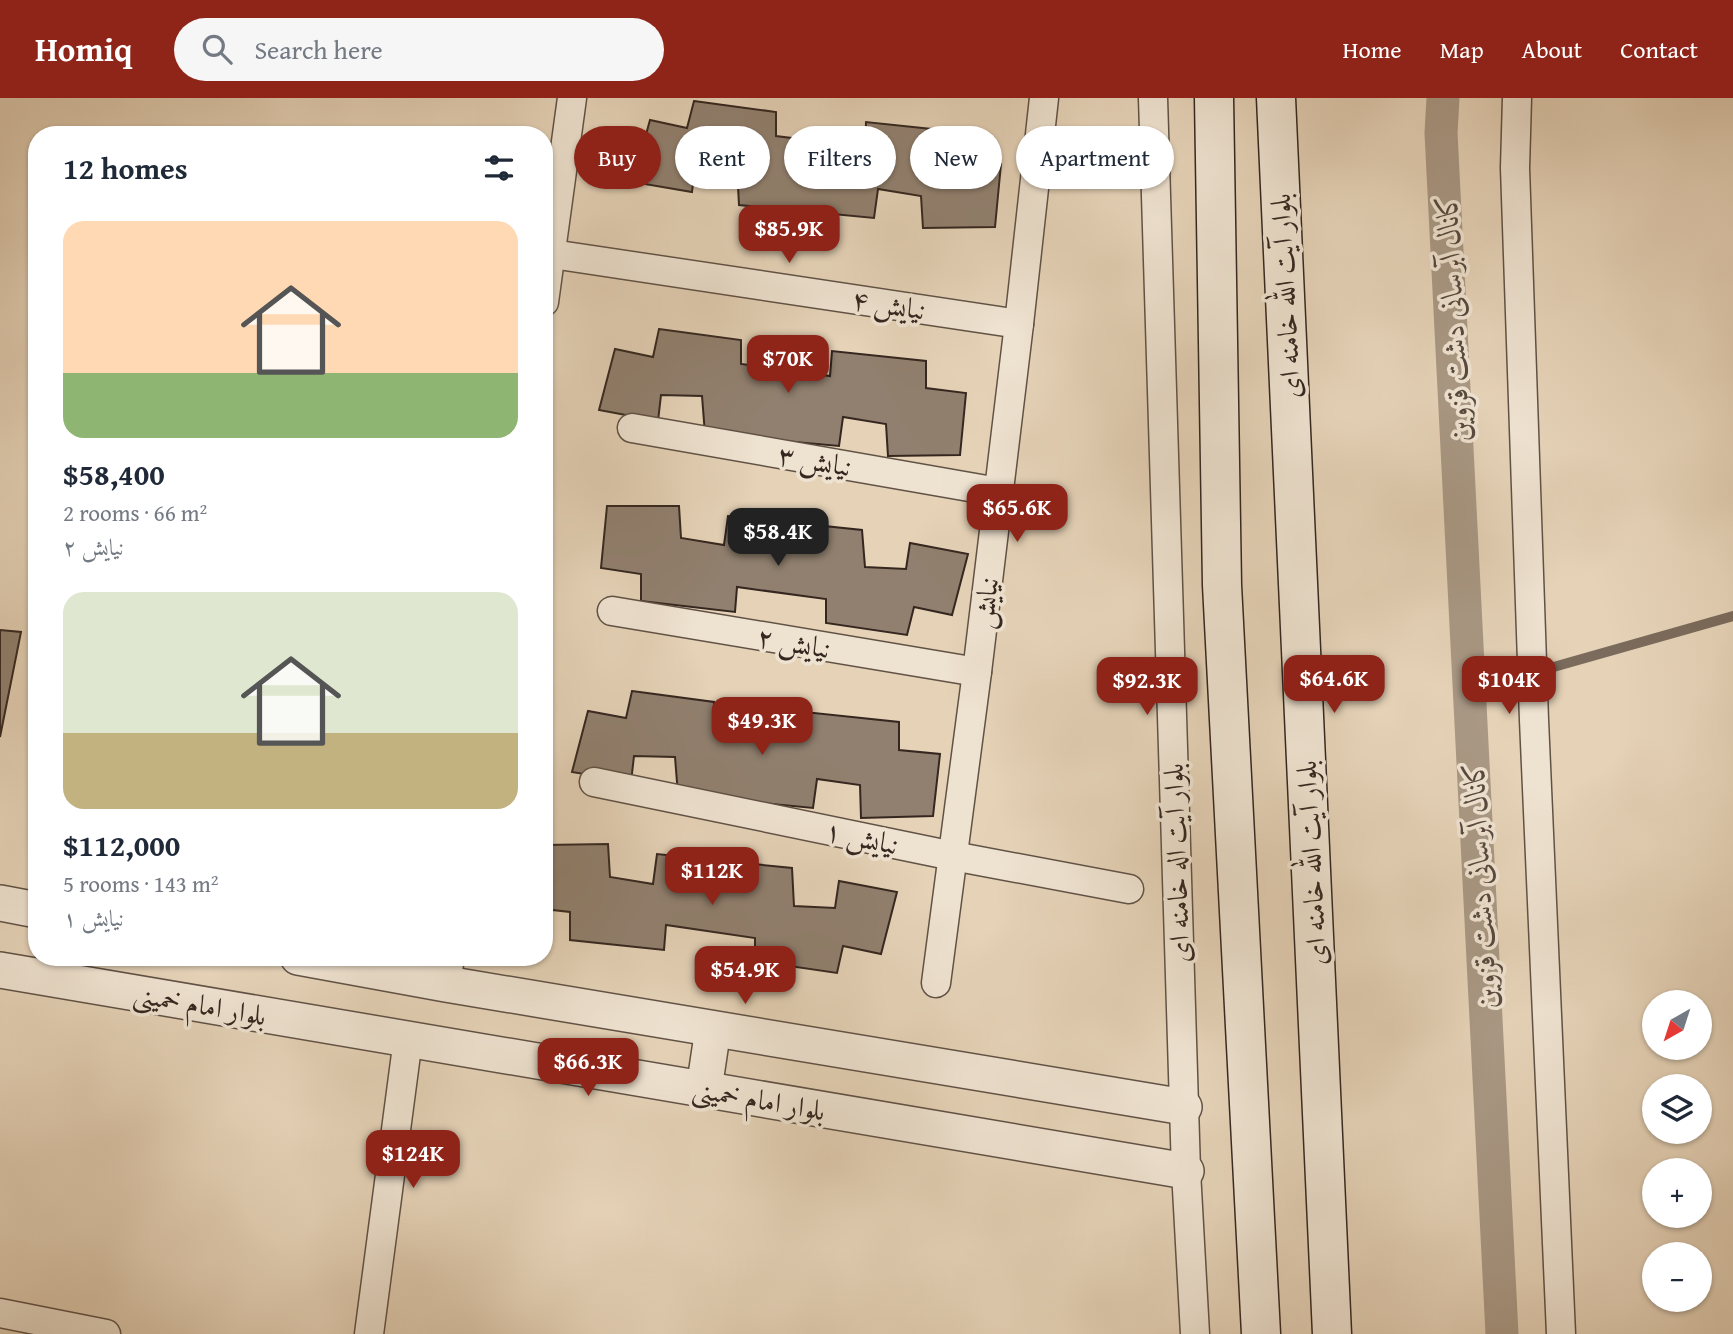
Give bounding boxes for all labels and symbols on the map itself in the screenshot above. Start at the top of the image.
water label: کانال آبرسانی دشت قزوین [1423,191,1481,443]
street label: بلوار آیت الله خامنه ای [1259,193,1310,400]
pin: $85.9K [732,206,846,265]
street label: نیایش ۴ [849,277,929,330]
pin: $70K [747,336,829,395]
street label: نیایش ۳ [775,433,855,486]
pin: $65.6K [960,484,1074,544]
pin: $58.4K [721,508,835,568]
street label: نیایش [961,575,1008,631]
street label: نیایش ۲ [754,615,834,668]
pin: $64.6K [1277,656,1391,715]
pin: $104K [1460,656,1558,716]
pin: $92.3K [1090,658,1204,717]
pin: $49.3K [705,698,819,757]
water label: کانال آبرسانی دشت قزوین [1450,758,1508,1010]
street label: بلوار آیت الله خامنه ای [1285,760,1336,967]
street label: بلوار آیت اله خامنه ای [1152,762,1199,964]
street label: نیایش ۱ [821,809,903,864]
pin: $112K [663,848,761,907]
pin: $54.9K [688,946,802,1006]
street label: بلوار امام خمینی [129,972,270,1040]
north arrow [1642,990,1712,1060]
pin: $66.3K [531,1038,645,1098]
street label: بلوار امام خمینی [688,1067,829,1135]
pin: $124K [364,1130,462,1190]

